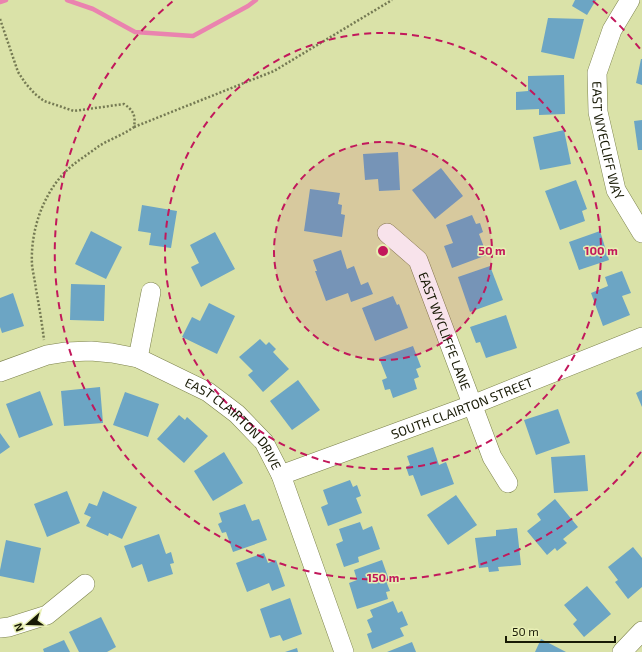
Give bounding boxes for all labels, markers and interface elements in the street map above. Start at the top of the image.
street label: EAST WYECLIFF WAY [589,81,628,203]
text: 50 m [478,243,506,257]
text: 100 m [584,243,618,257]
centre of rings [376,244,390,258]
street label: EAST WYCLIFFE LANE [415,270,474,392]
street label: SOUTH CLAIRTON STREET [389,373,536,442]
street label: EAST CLAIRTON DRIVE [182,374,285,472]
text: 150 m [367,570,399,584]
north arrow [8,604,48,644]
scale bar [506,618,615,644]
text: N [11,622,26,634]
text: 50 m [512,624,539,638]

